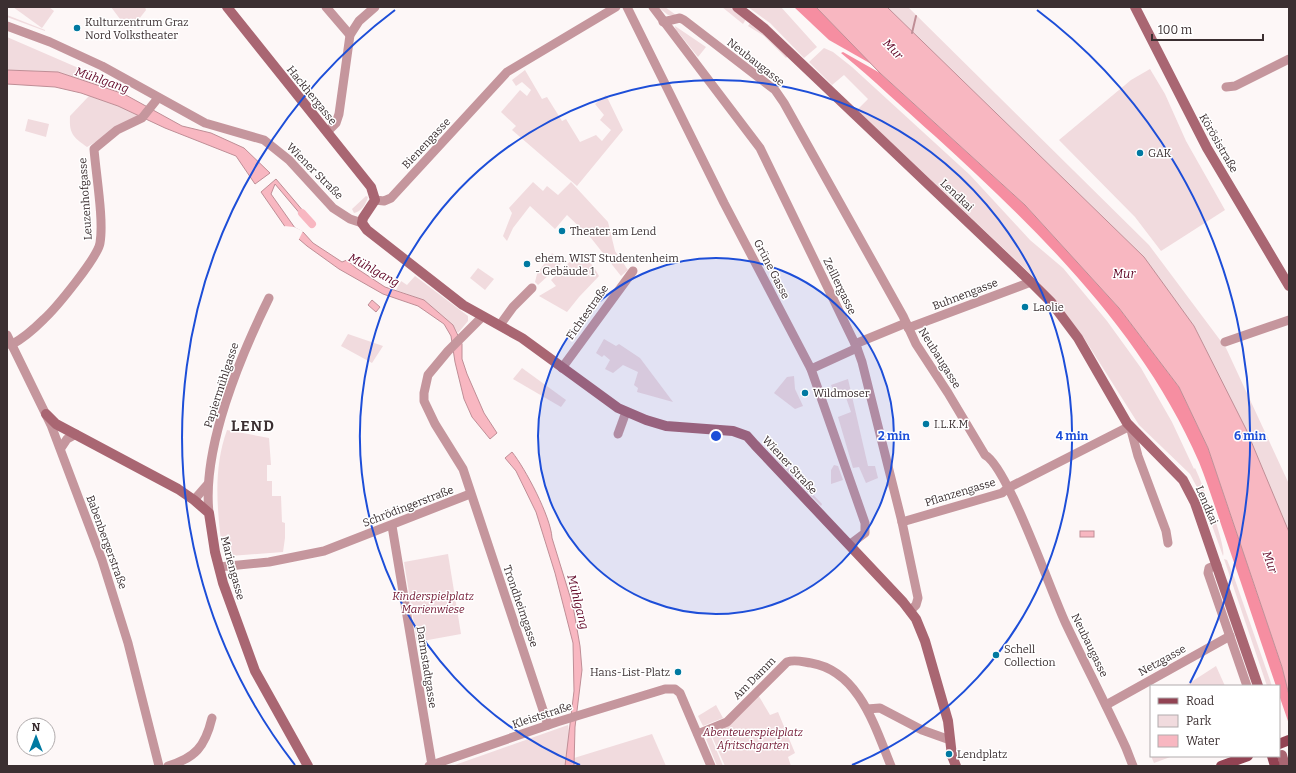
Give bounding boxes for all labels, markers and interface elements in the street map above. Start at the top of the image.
place label: Kulturzentrum Graz Nord Volkstheater [85,16,189,42]
scale bar [1152,16,1263,42]
marker: Kulturzentrum Graz Nord Volkstheater [72,23,82,33]
text: 100 m [1158,23,1193,37]
street label: Neubaugasse [724,36,787,89]
water label: Mur [880,36,907,63]
street label: Hackhergasse [284,63,339,127]
water label: Mühlgang [73,64,131,96]
street label: Körösistraße [1196,111,1241,175]
street label: Bienengasse [400,115,453,171]
street label: Wiener Straße [284,141,345,202]
place label: GAK [1148,147,1171,160]
marker: GAK [1135,148,1145,158]
street label: Leuzenhofgasse [76,157,95,241]
street label: Lendkai [937,177,976,214]
place label: Theater am Lend [570,225,657,238]
marker: Theater am Lend [557,226,567,236]
street label: Grüne Gasse [751,237,792,301]
water label: Mühlgang [346,250,402,290]
place label: ehem. WIST Studentenheim - Gebäude 1 [535,252,679,278]
street label: Zeillergasse [820,256,859,317]
marker: ehem. WIST Studentenheim - Gebäude 1 [522,259,532,269]
water label: Mur [1113,267,1136,281]
street label: Buhnengasse [931,276,1000,313]
street label: Fichtestraße [564,282,611,342]
place label: Laolie [1033,301,1064,314]
marker: Laolie [1020,302,1030,312]
street label: Neubaugasse [916,325,963,391]
street label: Papiermühlgasse [202,341,241,429]
place label: Wildmoser [813,387,870,400]
marker: Wildmoser [800,388,810,398]
district label: LEND [231,417,275,435]
place label: I.L.K.M [934,418,968,431]
marker: I.L.K.M [921,419,931,429]
centre of rings [709,429,723,443]
text: 2 min [878,429,910,443]
text: 4 min [1056,429,1088,443]
text: 6 min [1234,429,1266,443]
street label: Wiener Straße [760,434,820,497]
street label: Pflanzengasse [923,476,997,509]
street label: Schrödingerstraße [361,483,455,530]
street label: Lendkai [1193,484,1221,527]
street label: Babenbergerstraße [84,494,130,591]
street label: Mariengasse [218,535,247,601]
water label: Mur [1260,549,1281,576]
street label: Trondheimgasse [500,563,541,649]
water label: Mühlgang [564,573,592,631]
park label: Kinderspielplatz Marienwiese [392,590,475,616]
street label: Neubaugasse [1069,611,1111,679]
street label: Darmstadtgasse [414,625,439,709]
street label: Netzgasse [1136,642,1188,679]
place label: Schell Collection [1004,643,1056,669]
marker: Schell Collection [991,650,1001,660]
street label: Am Damm [730,654,779,702]
place label: Hans-List-Platz [590,666,670,679]
marker: Hans-List-Platz [673,667,683,677]
legend [1150,685,1280,757]
text: Road [1186,694,1214,708]
street label: Kleiststraße [511,700,574,731]
text: Park [1186,714,1212,728]
north arrow [16,717,56,757]
text: N [32,721,41,734]
park label: Abenteuerspielplatz Afritschgarten [702,726,804,752]
text: Water [1186,734,1221,748]
place label: Lendplatz [957,748,1007,761]
marker: Lendplatz [944,749,954,759]

